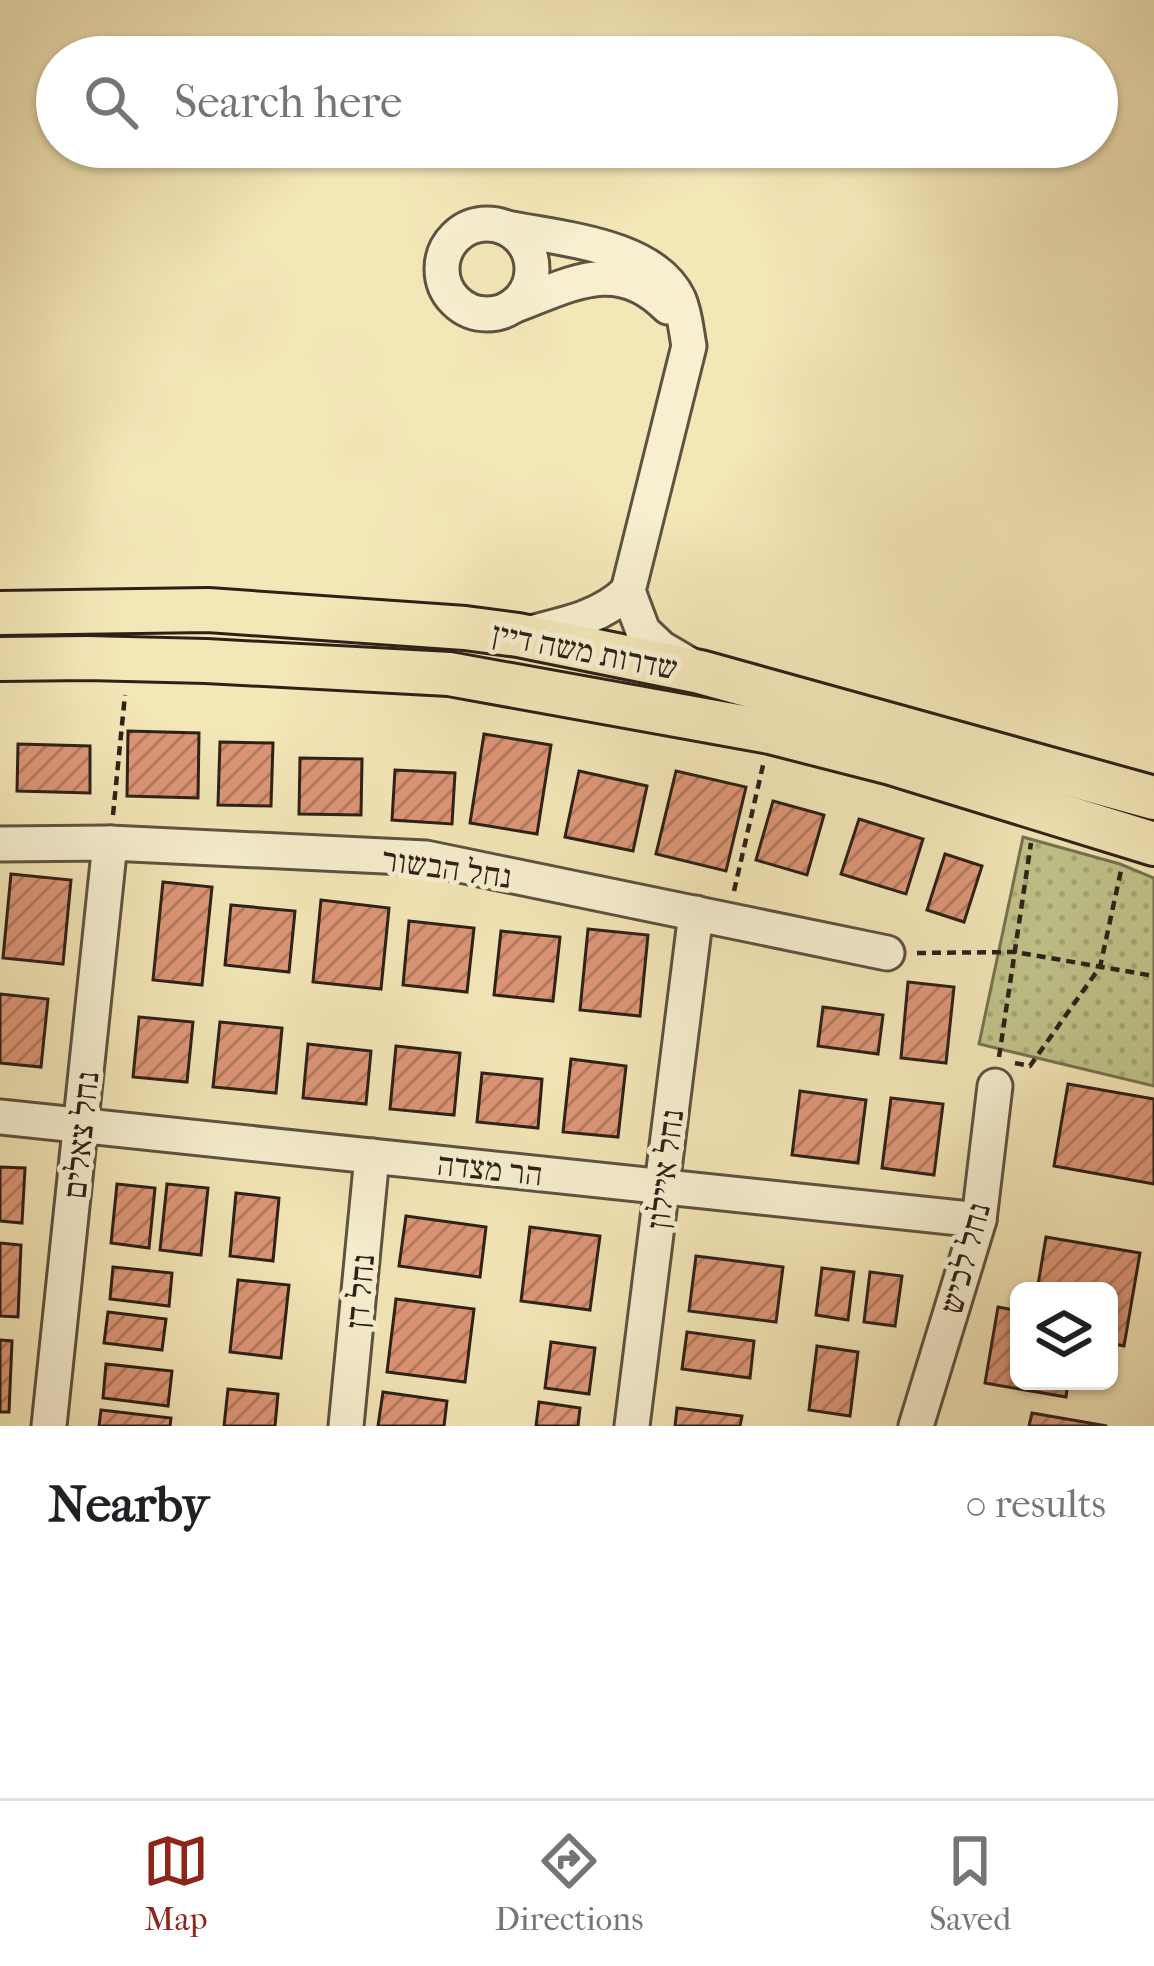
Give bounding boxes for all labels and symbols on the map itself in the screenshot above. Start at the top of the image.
street label: שדרות משה דיין [489,614,681,689]
street label: נחל הבשור [379,840,514,897]
street label: נחל צאלים [55,1070,108,1201]
street label: נחל איילון [639,1107,692,1231]
street label: הר מצדה [435,1145,545,1194]
street label: נחל לכיש [932,1199,999,1318]
street label: נחל דן [338,1252,383,1330]

